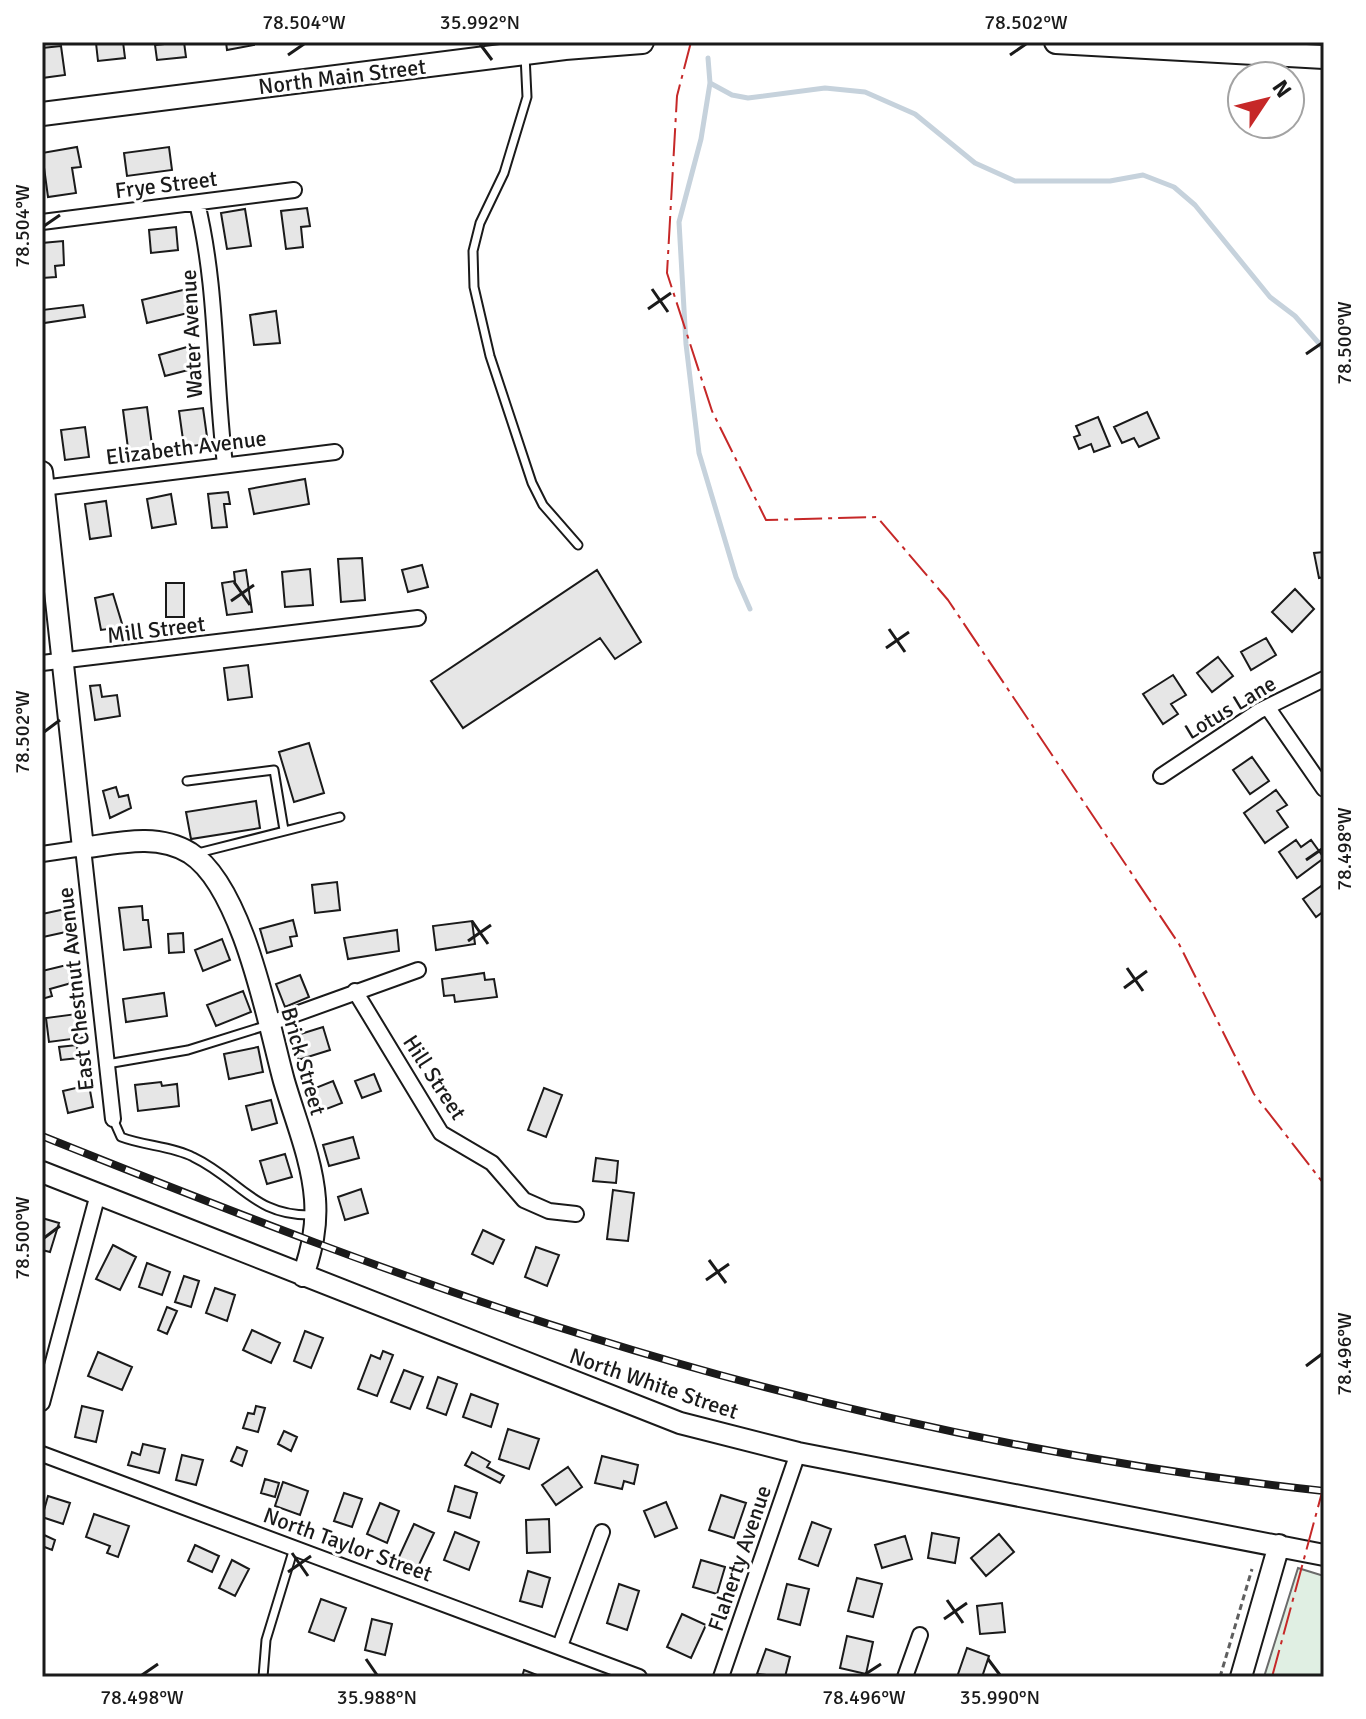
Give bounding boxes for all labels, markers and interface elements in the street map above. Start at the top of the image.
text: 78.504°W [262,10,346,35]
text: 35.992°N [440,10,520,35]
text: 78.502°W [984,10,1068,35]
street label: North Main Street [257,53,428,100]
north arrow [1226,60,1306,140]
text: N [1267,75,1297,103]
street label: Frye Street [113,165,219,204]
text: 78.504°W [10,184,35,268]
street label: Water Avenue [175,269,208,399]
text: 78.500°W [1332,301,1357,385]
street label: Elizabeth Avenue [104,424,268,471]
street label: Mill Street [105,610,207,649]
street label: Lotus Lane [1180,670,1281,745]
text: 78.502°W [10,690,35,774]
text: 78.498°W [1332,807,1357,891]
street label: East Chestnut Avenue [51,886,100,1092]
street label: Brick Street [275,1004,332,1118]
street label: Hill Street [397,1030,472,1125]
text: 78.500°W [10,1196,35,1280]
text: 78.496°W [1332,1312,1357,1396]
street label: North White Street [566,1342,742,1425]
street label: Flaherty Avenue [702,1482,777,1635]
street label: North Taylor Street [260,1501,436,1588]
text: 78.498°W [100,1685,184,1710]
text: 35.988°N [337,1685,417,1710]
text: 78.496°W [822,1685,906,1710]
text: 35.990°N [960,1685,1040,1710]

